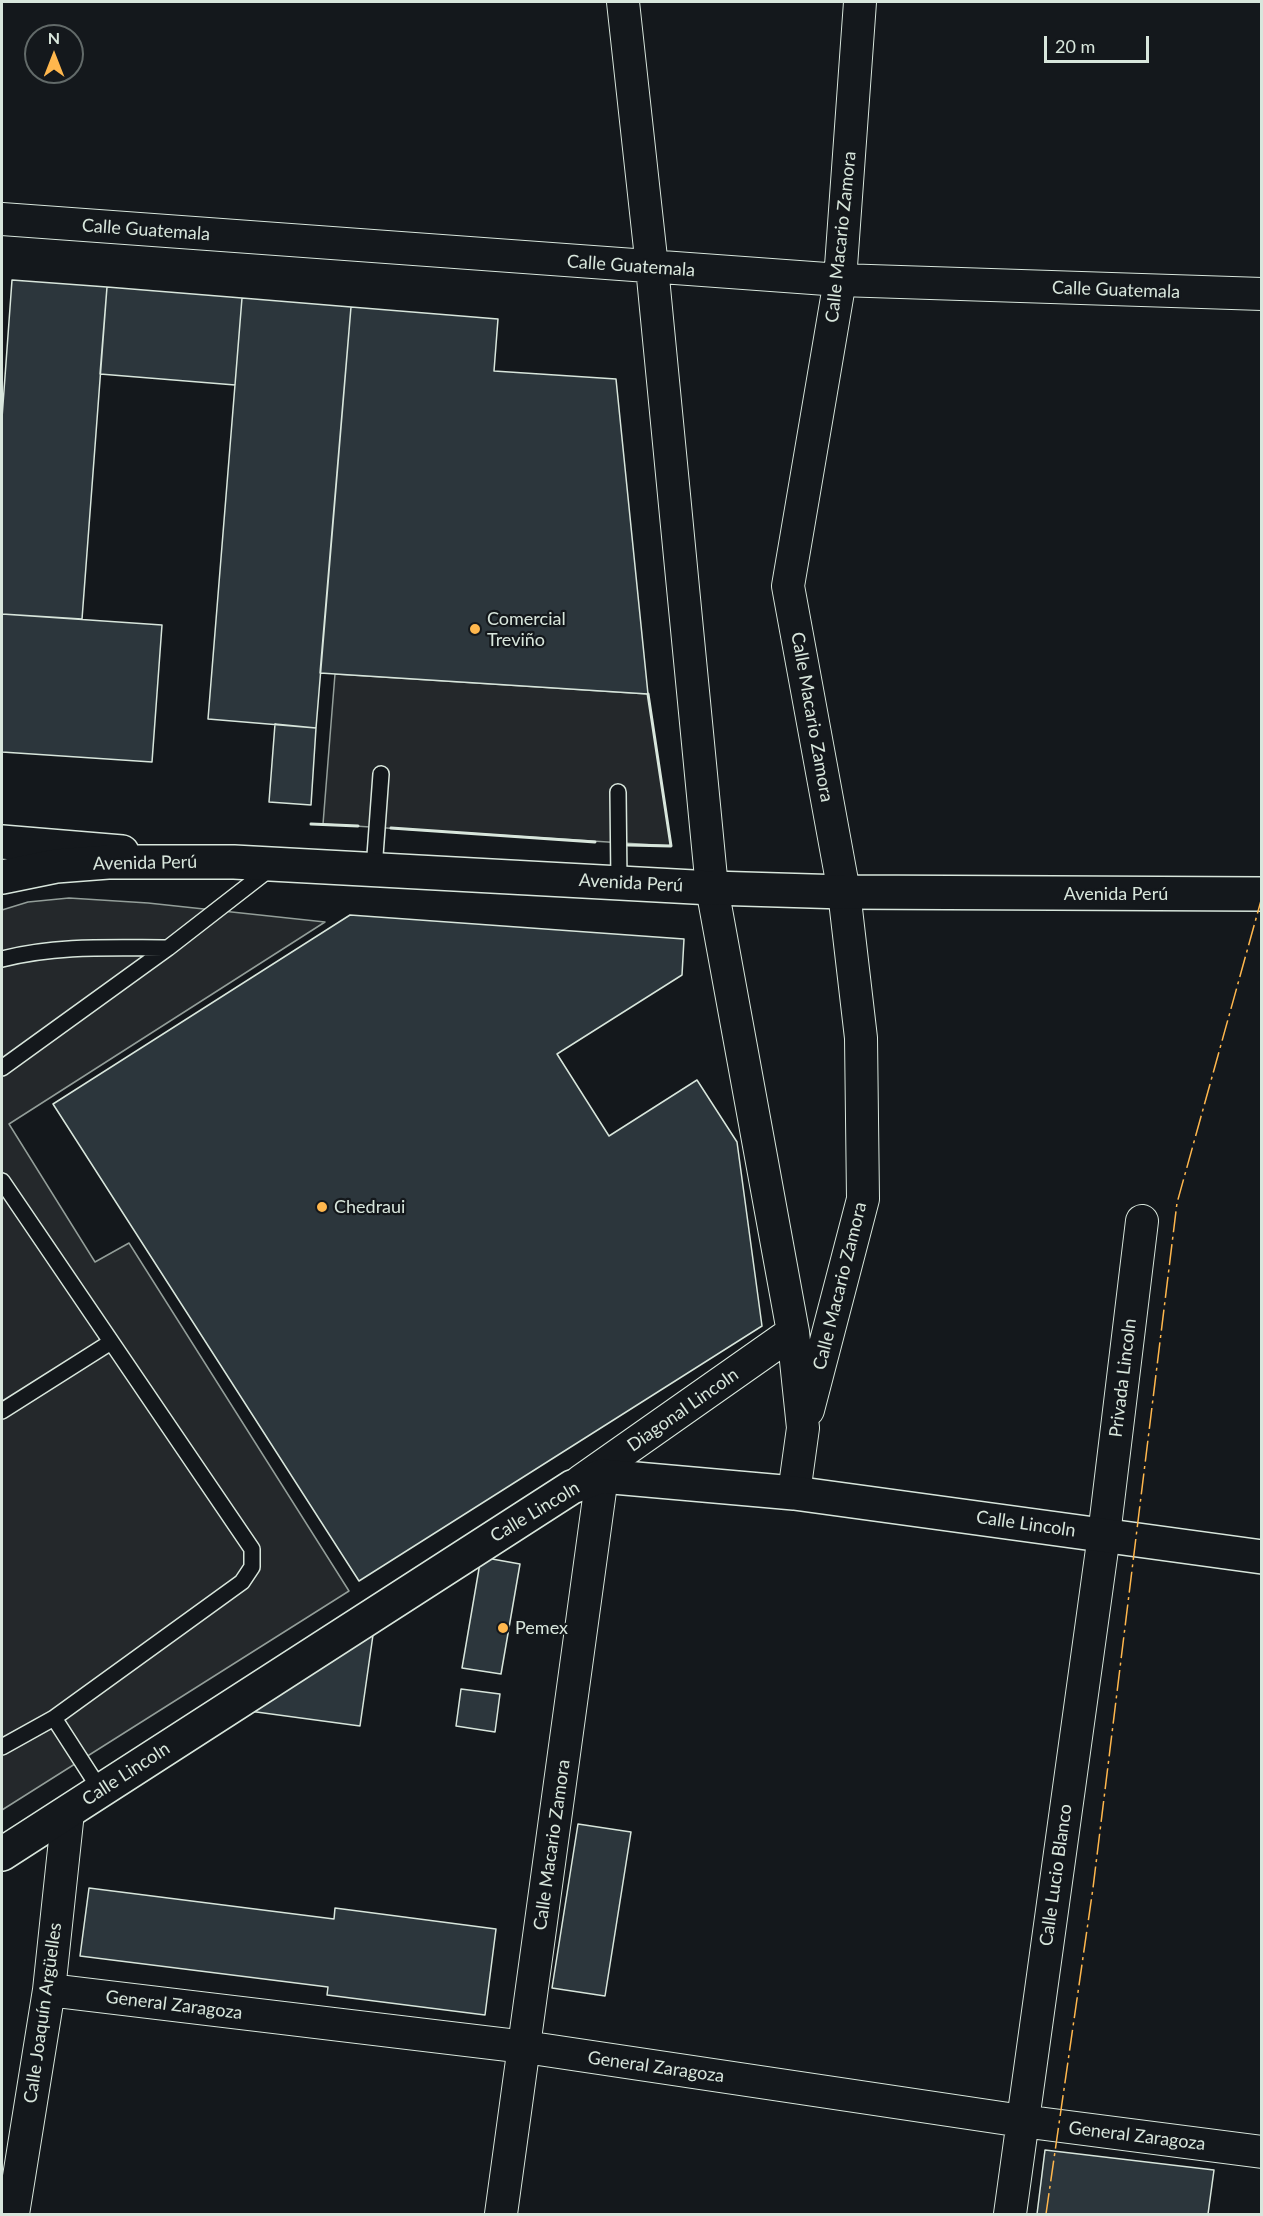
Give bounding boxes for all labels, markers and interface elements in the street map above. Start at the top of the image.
north arrow [24,24,84,84]
scale bar [1047,24,1152,62]
text: N [48,28,60,47]
text: 20 m [1055,35,1095,57]
street label: Calle Macario Zamora [821,150,861,324]
street label: Calle Guatemala [81,215,211,245]
street label: Calle Guatemala [566,251,696,281]
street label: Calle Guatemala [1052,277,1180,303]
place label: Comercial Treviño [487,608,566,650]
marker: Comercial Treviño [468,622,482,636]
street label: Calle Macario Zamora [786,630,838,804]
street label: Avenida Perú [93,851,197,875]
street label: Avenida Perú [578,869,684,897]
street label: Avenida Perú [1064,883,1168,905]
place label: Chedraui [334,1196,405,1218]
marker: Chedraui [315,1200,329,1214]
street label: Calle Macario Zamora [809,1200,871,1372]
street label: Privada Lincoln [1105,1317,1141,1439]
street label: Diagonal Lincoln [623,1364,743,1456]
street label: Calle Lincoln [487,1477,583,1547]
street label: Calle Lincoln [975,1506,1077,1542]
place label: Pemex [515,1617,568,1639]
marker: Pemex [496,1621,510,1635]
street label: Calle Lincoln [78,1738,174,1810]
street label: Calle Macario Zamora [529,1758,575,1932]
street label: Calle Lucio Blanco [1035,1802,1077,1948]
street label: Calle Joaquín Argüelles [20,1921,66,2105]
street label: General Zaragoza [104,1986,244,2024]
street label: General Zaragoza [586,2047,726,2087]
street label: General Zaragoza [1067,2117,1207,2155]

